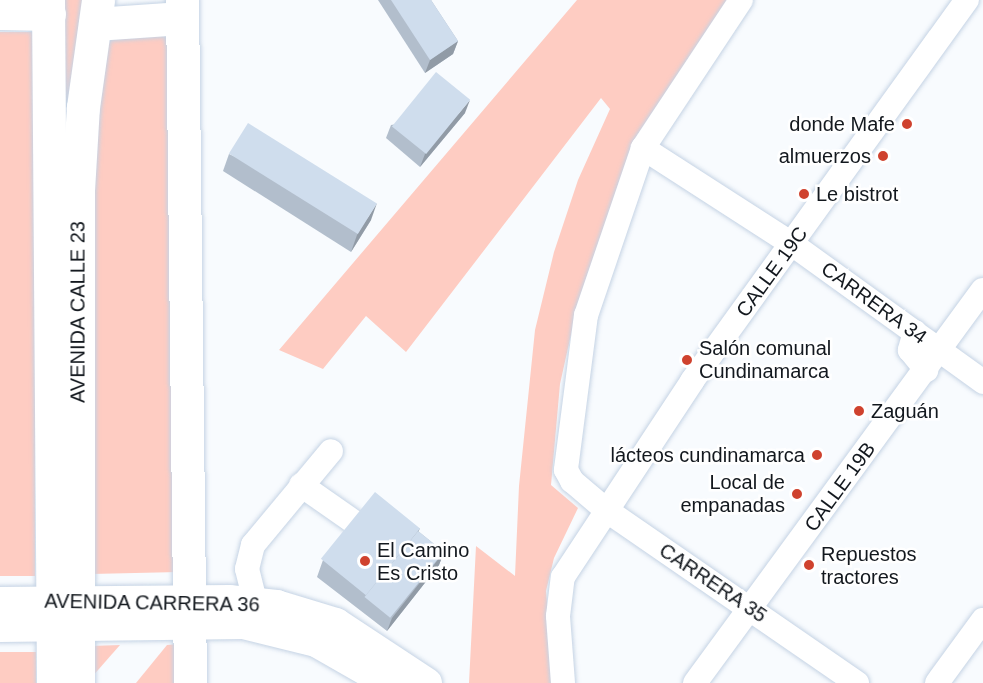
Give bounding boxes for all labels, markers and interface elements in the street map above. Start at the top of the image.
place label: donde Mafe [789,112,895,136]
marker: donde Mafe [900,117,914,131]
place label: almuerzos [779,144,871,168]
marker: almuerzos [876,149,890,163]
place label: Le bistrot [816,182,898,206]
marker: Le bistrot [797,187,811,201]
street label: AVENIDA CALLE 23 [66,220,90,404]
street label: CALLE 19C [731,222,813,322]
street label: CARRERA 34 [816,256,932,350]
place label: Salón comunal Cundinamarca [699,336,831,383]
marker: Salón comunal Cundinamarca [680,353,694,367]
place label: Zaguán [871,399,939,423]
marker: Zaguán [852,404,866,418]
street label: CALLE 19B [800,438,880,536]
place label: lácteos cundinamarca [610,443,805,467]
marker: lácteos cundinamarca [810,448,824,462]
place label: Local de empanadas [680,470,785,517]
marker: Local de empanadas [790,487,804,501]
place label: El Camino Es Cristo [377,538,469,585]
street label: CARRERA 35 [654,538,772,628]
place label: Repuestos tractores [821,542,917,589]
marker: El Camino Es Cristo [358,554,372,568]
marker: Repuestos tractores [802,558,816,572]
street label: AVENIDA CARRERA 36 [43,589,261,617]

